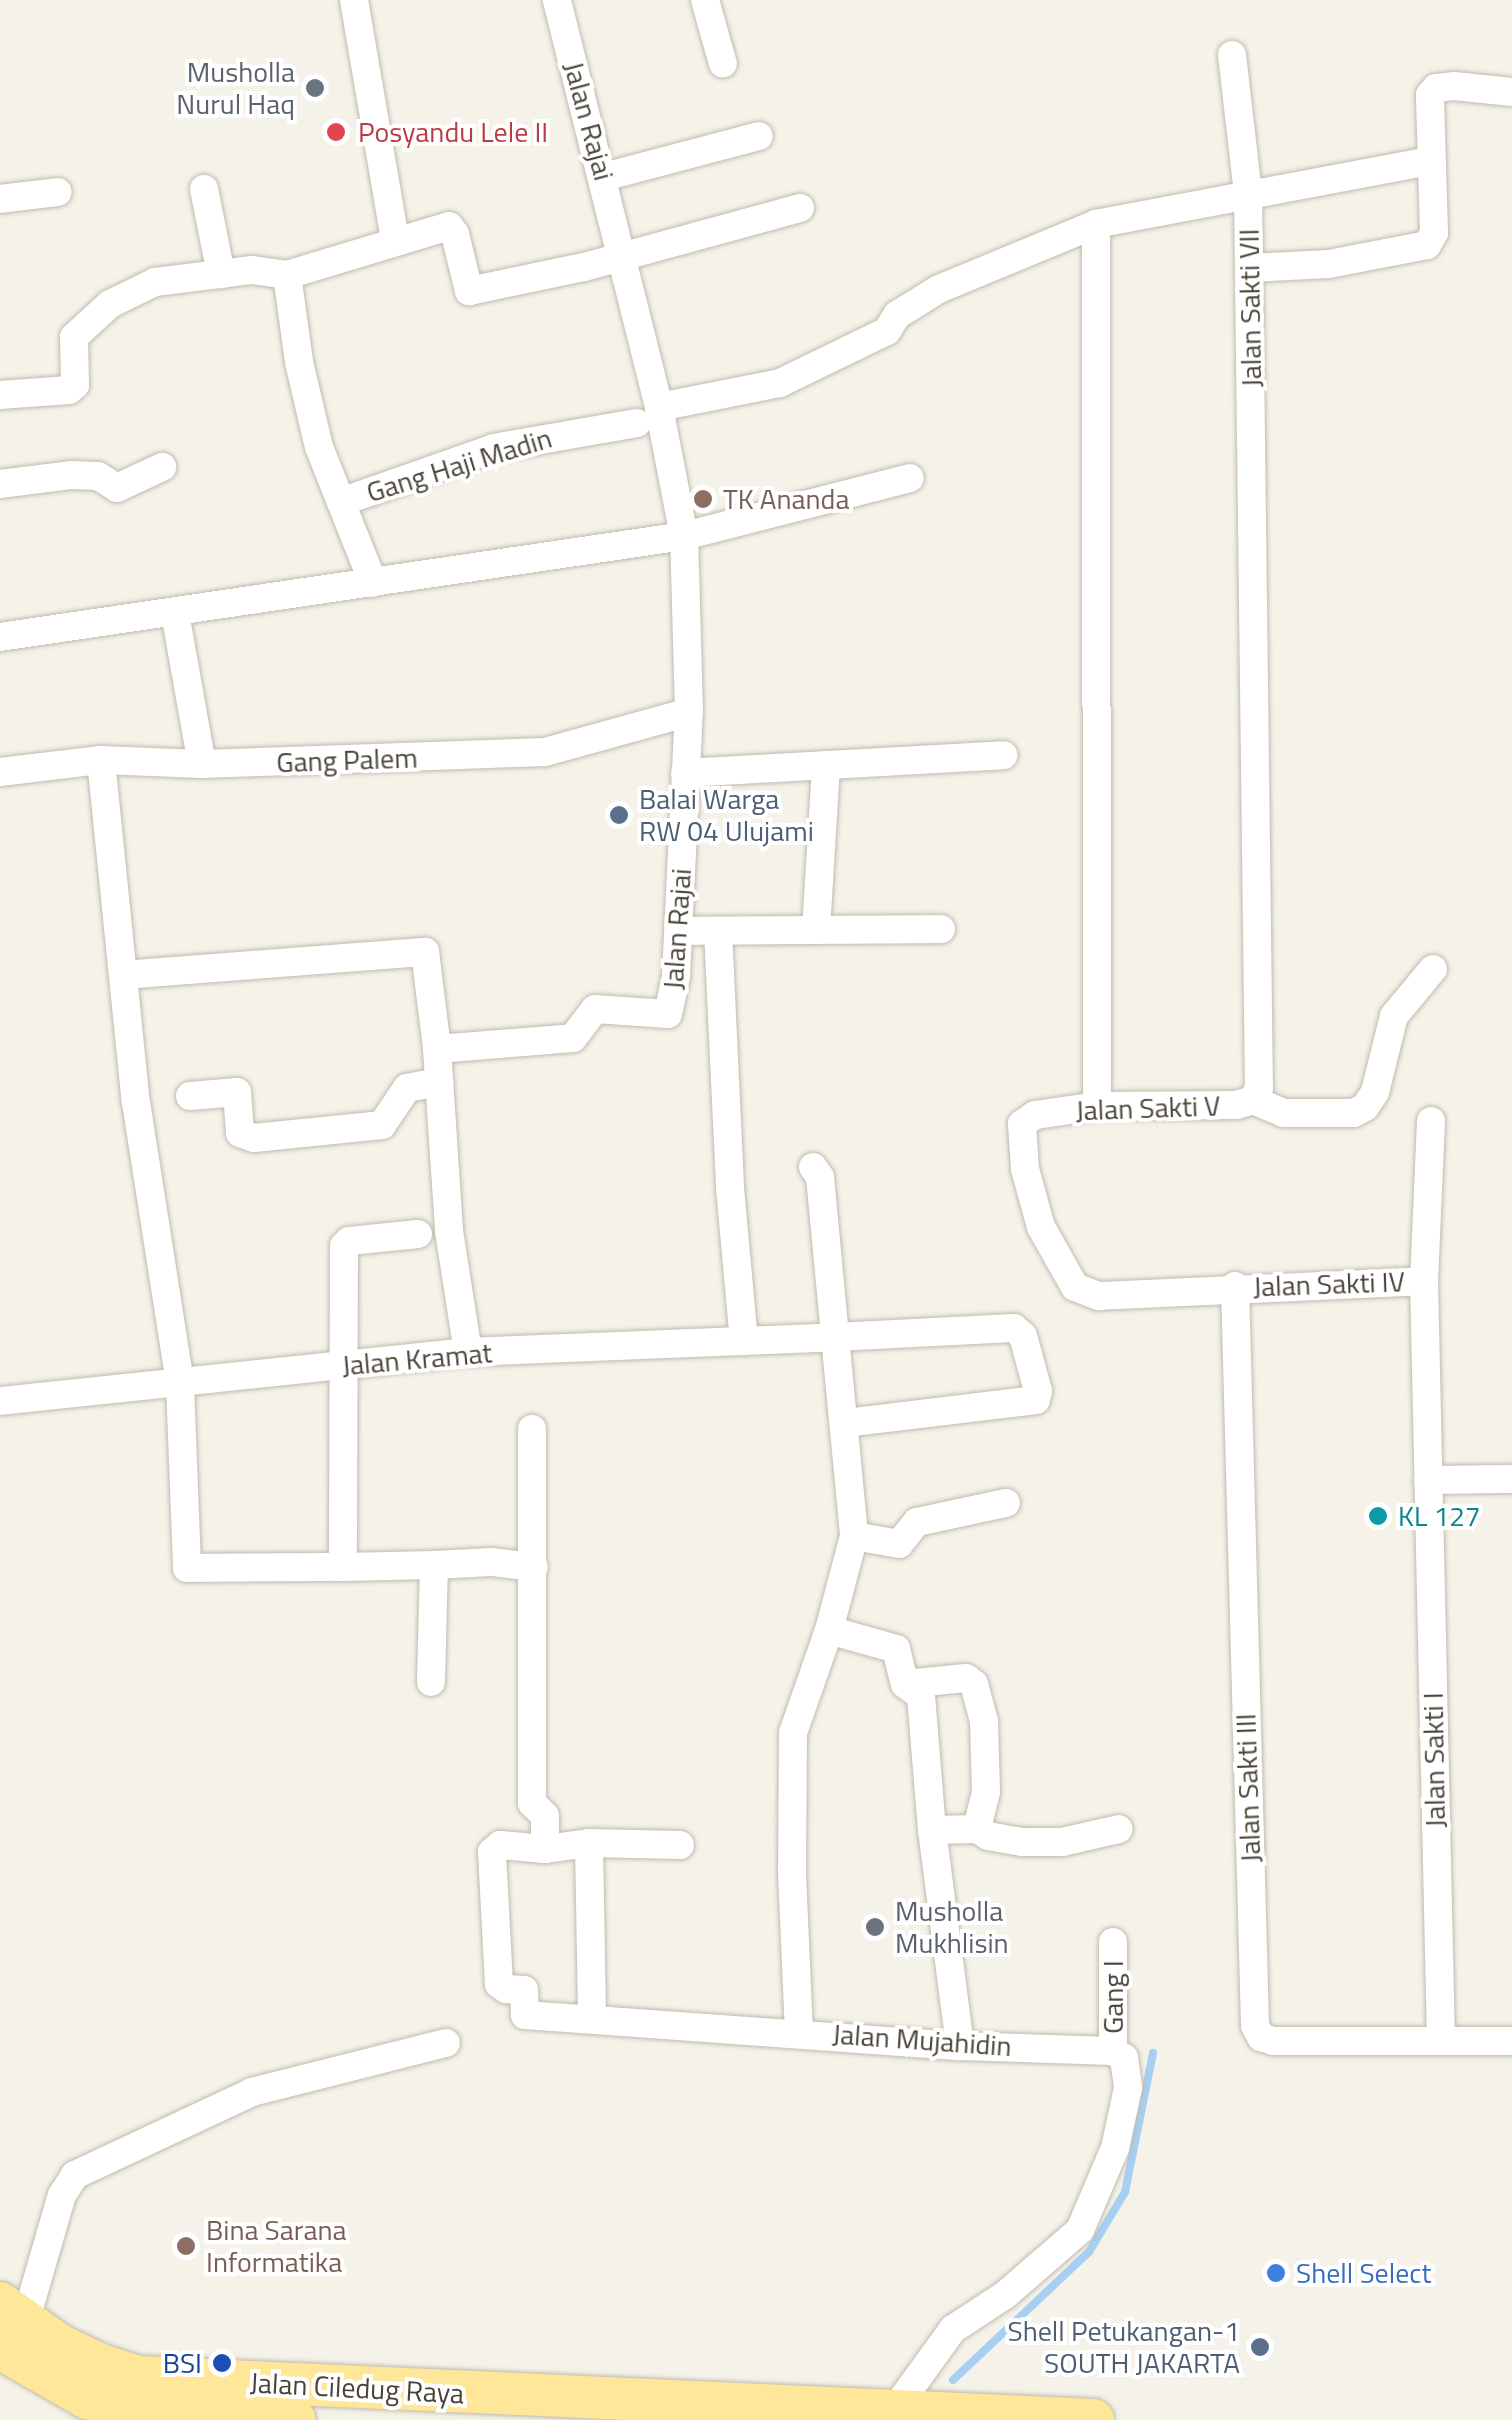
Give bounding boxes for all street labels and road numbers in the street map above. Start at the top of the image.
street label: Jalan Rajai [557,58,621,184]
street label: Jalan Sakti VII [1232,228,1268,388]
street label: Gang Haji Madin [362,421,556,509]
street label: Gang Palem [276,741,418,779]
street label: Jalan Rajai [656,867,698,991]
street label: Jalan Sakti V [1075,1089,1221,1127]
street label: Jalan Sakti IV [1253,1265,1405,1303]
street label: Jalan Kramat [341,1336,493,1382]
street label: Jalan Sakti I [1416,1692,1452,1828]
street label: Jalan Sakti III [1229,1713,1267,1863]
street label: Gang I [1096,1960,1130,2034]
street label: Jalan Mujahidin [831,2017,1013,2063]
street label: Jalan Ciledug Raya [249,2366,465,2410]

